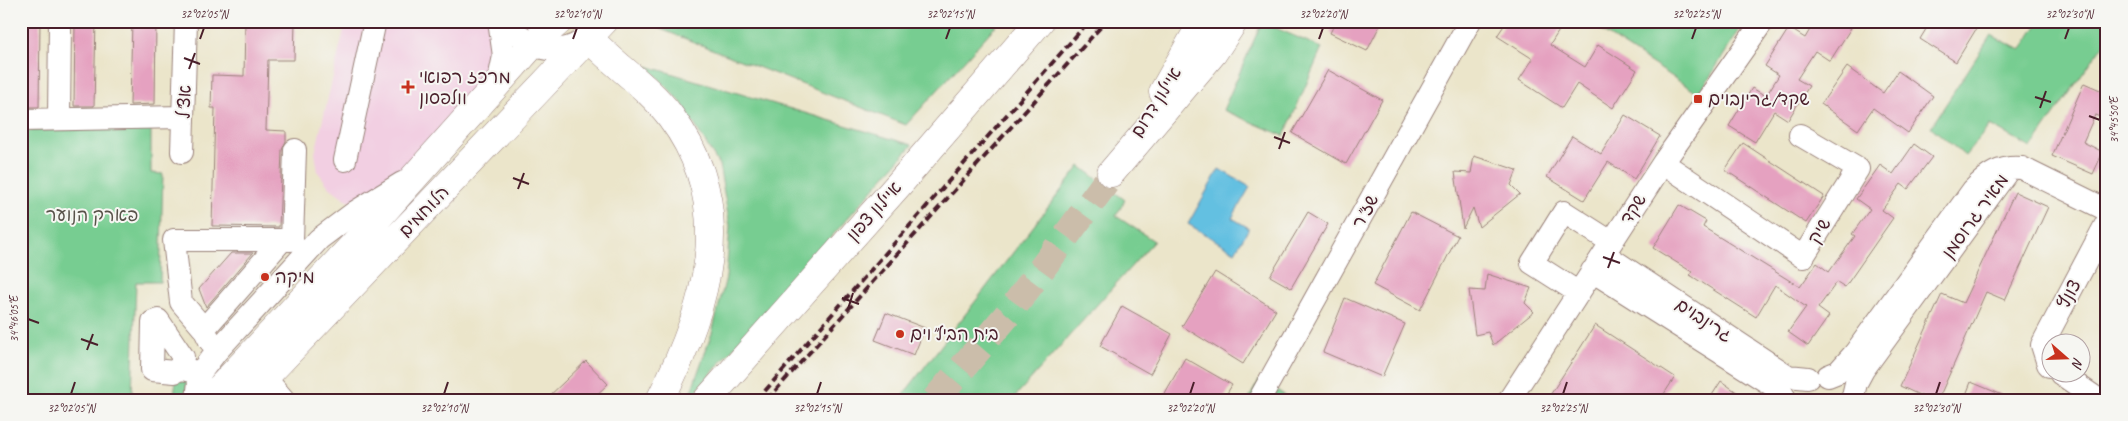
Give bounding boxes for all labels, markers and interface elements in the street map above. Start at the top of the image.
text: 32°02'05"N [180,6,229,22]
text: 32°02'10"N [553,6,602,22]
text: 32°02'15"N [926,6,975,22]
text: 32°02'20"N [1299,6,1348,22]
text: 32°02'25"N [1672,6,1721,22]
text: 32°02'30"N [2045,6,2094,22]
street label: איילון דרום [1126,63,1186,141]
place label: מרכז רפואי וולפסון [419,66,511,109]
marker: מרכז רפואי וולפסון [401,80,415,94]
street label: אצ"ל [172,85,196,119]
place label: שקד/גרינבוים [1708,88,1810,110]
marker: שקד/גרינבוים [1692,93,1704,105]
text: 34°45'50"E [2106,95,2122,143]
street label: מאיר גרוסמן [1937,169,2013,263]
street label: איילון צפון [842,177,906,245]
street label: הלוחמים [394,181,454,241]
street label: שז"ר [1347,190,1383,232]
street label: שקד [1615,190,1651,228]
park label: פארק הנוער [46,204,138,226]
street label: שיק [1803,214,1835,248]
place label: מיקה [275,266,315,288]
marker: מיקה [259,271,271,283]
street label: צונץ [2052,276,2086,312]
street label: גרינבוים [1671,293,1737,347]
text: 34°46'05"E [6,294,22,342]
place label: בית הביל"וים [910,323,999,345]
marker: בית הביל"וים [894,328,906,340]
north arrow [2040,334,2090,384]
text: N [2067,355,2087,371]
text: 32°02'05"N [47,400,96,416]
text: 32°02'10"N [420,400,469,416]
text: 32°02'15"N [793,400,842,416]
text: 32°02'20"N [1166,400,1215,416]
text: 32°02'25"N [1539,400,1588,416]
text: 32°02'30"N [1912,400,1961,416]

